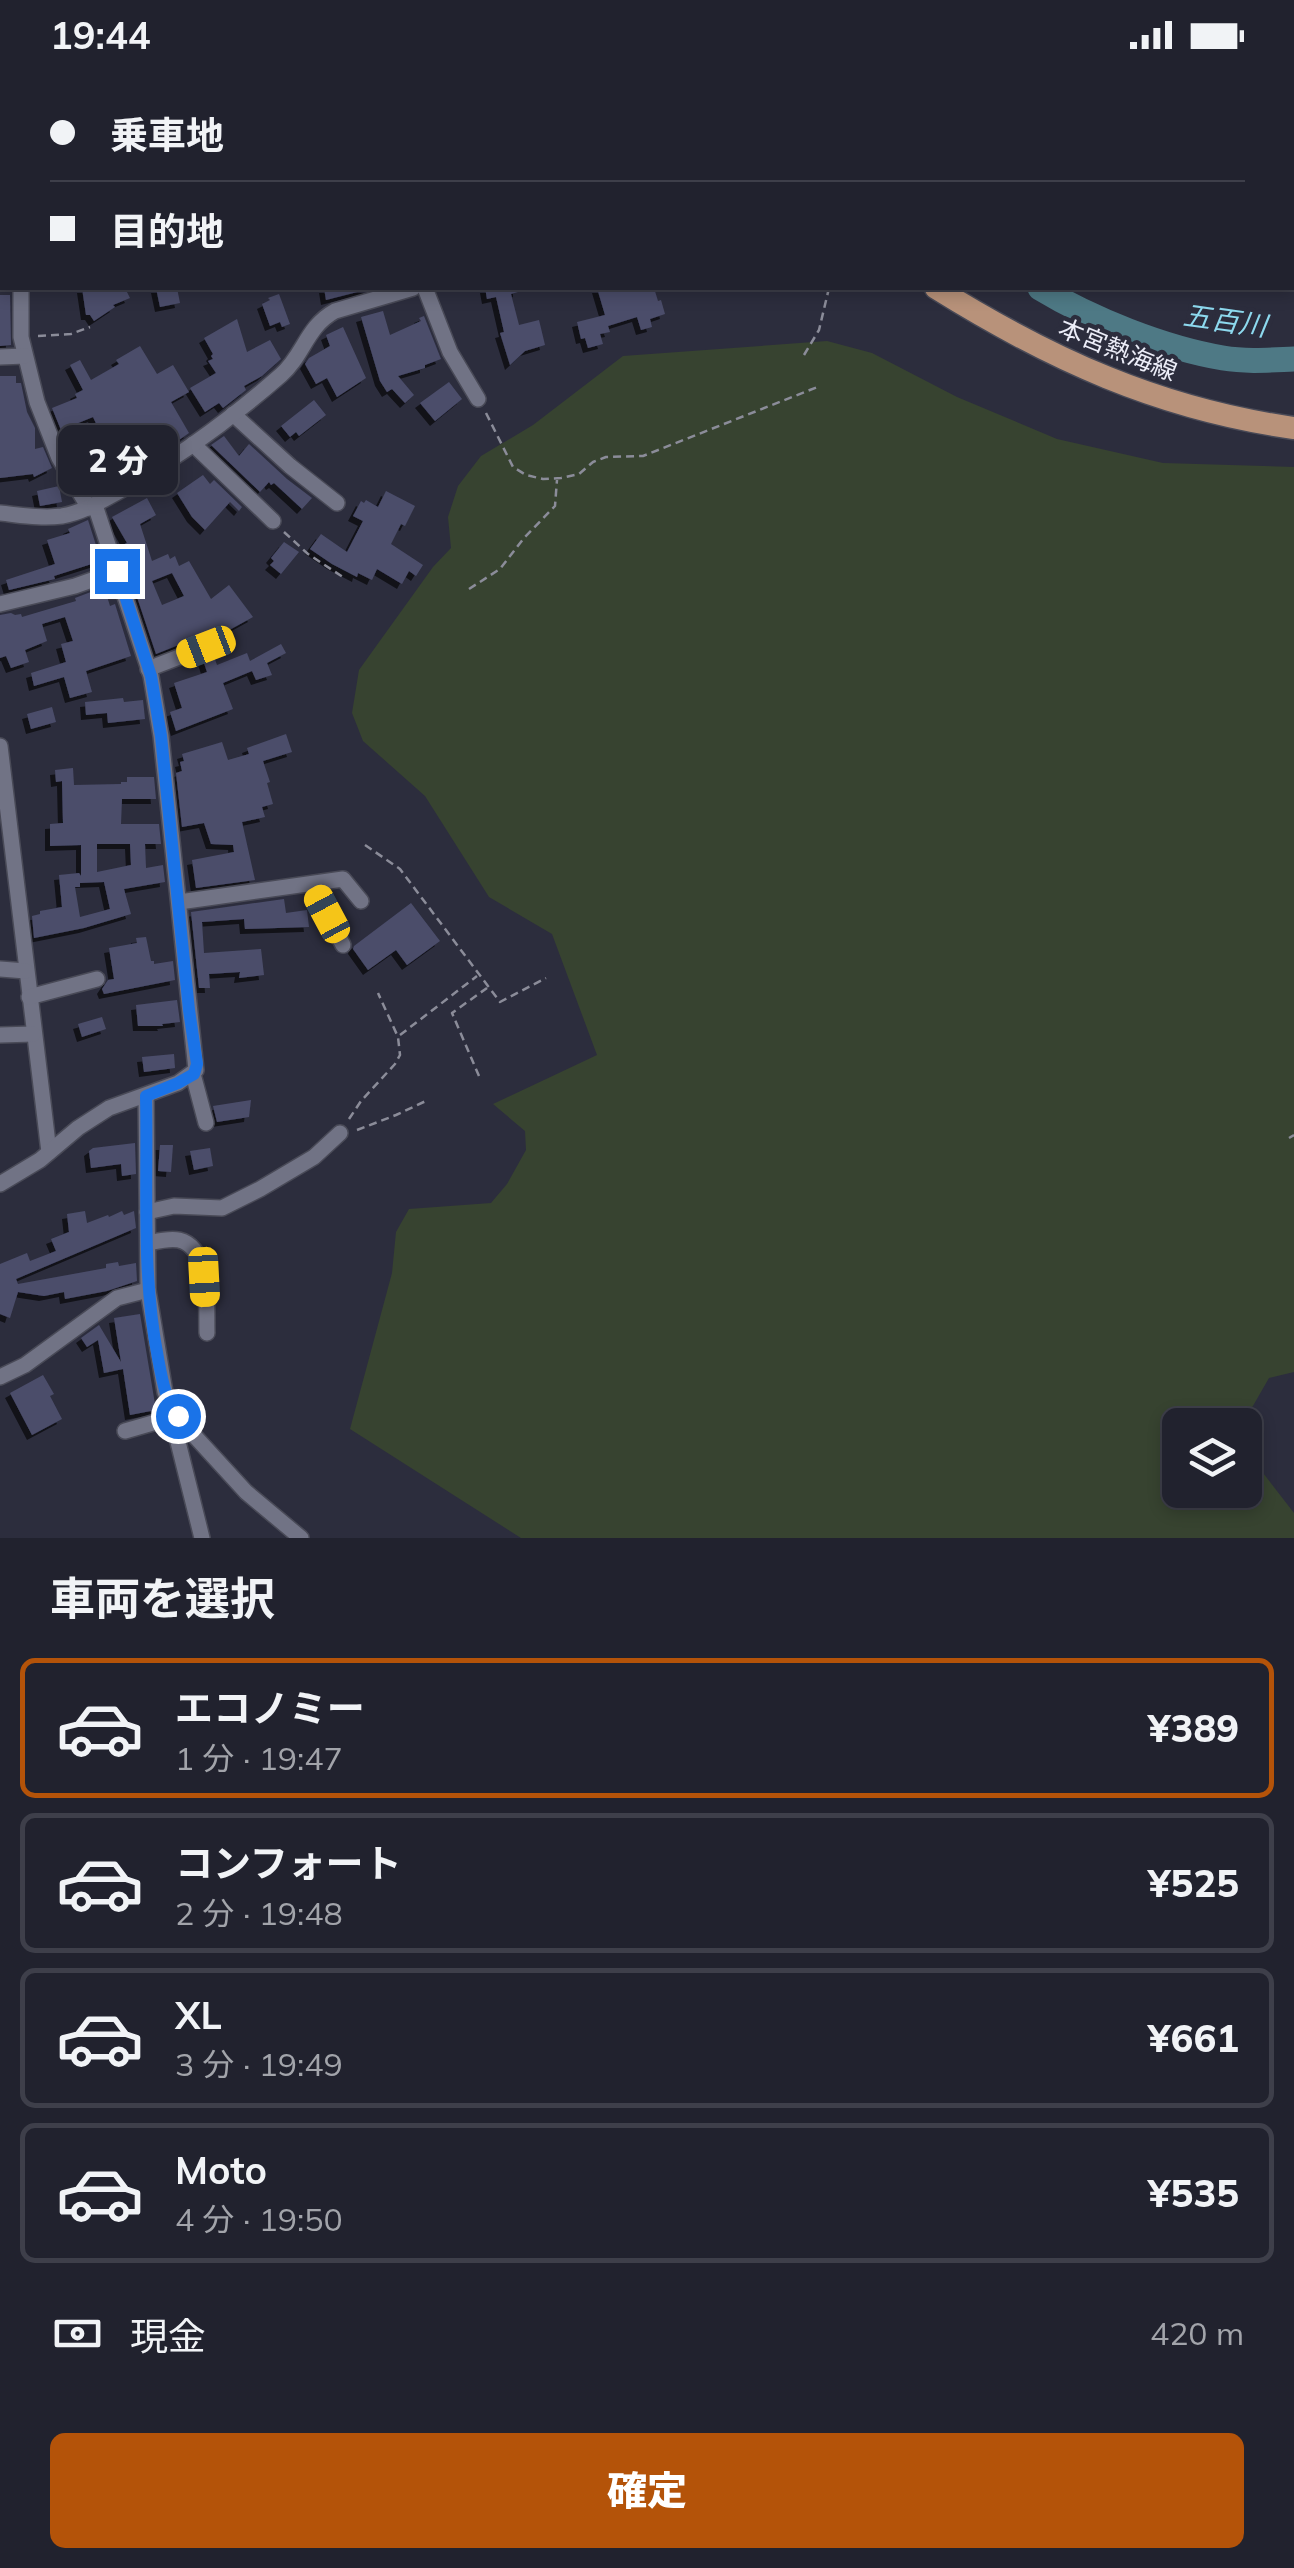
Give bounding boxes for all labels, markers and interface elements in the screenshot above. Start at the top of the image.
text: 19:44 [50,11,151,59]
text: 乗車地 [110,111,224,159]
text: 目的地 [110,207,224,255]
water label: 五百川 [1181,297,1272,344]
street label: 本宮熱海線 [1054,311,1182,387]
callout: 2 分 [57,426,177,496]
text: 2 分 [88,440,148,480]
route end [95,549,140,594]
car [173,622,239,672]
car [300,880,354,948]
car [187,1246,221,1308]
route start [156,1394,201,1439]
map controls [1162,1408,1262,1508]
button: layers [1162,1408,1262,1508]
text: 車両を選択 [50,1570,275,1626]
icon: car [55,1683,145,1773]
text: エコノミー [175,1684,365,1732]
text: ¥389 [1148,1704,1239,1752]
text: 1 分 · 19:47 [175,1738,343,1778]
icon: car [55,1838,145,1928]
text: コンフォート [175,1839,402,1887]
text: ¥525 [1148,1859,1239,1907]
text: 2 分 · 19:48 [175,1893,343,1933]
text: XL [175,1991,222,2039]
icon: car [55,1993,145,2083]
text: ¥661 [1148,2014,1239,2062]
text: 3 分 · 19:49 [175,2044,343,2084]
text: Moto [175,2146,267,2194]
icon: car [55,2148,145,2238]
text: ¥535 [1148,2169,1239,2217]
text: 4 分 · 19:50 [175,2199,343,2239]
icon: cash [50,2306,105,2361]
text: 現金 [130,2312,206,2360]
text: 420 m [1150,2313,1244,2353]
button: 確定 [50,2433,1244,2548]

